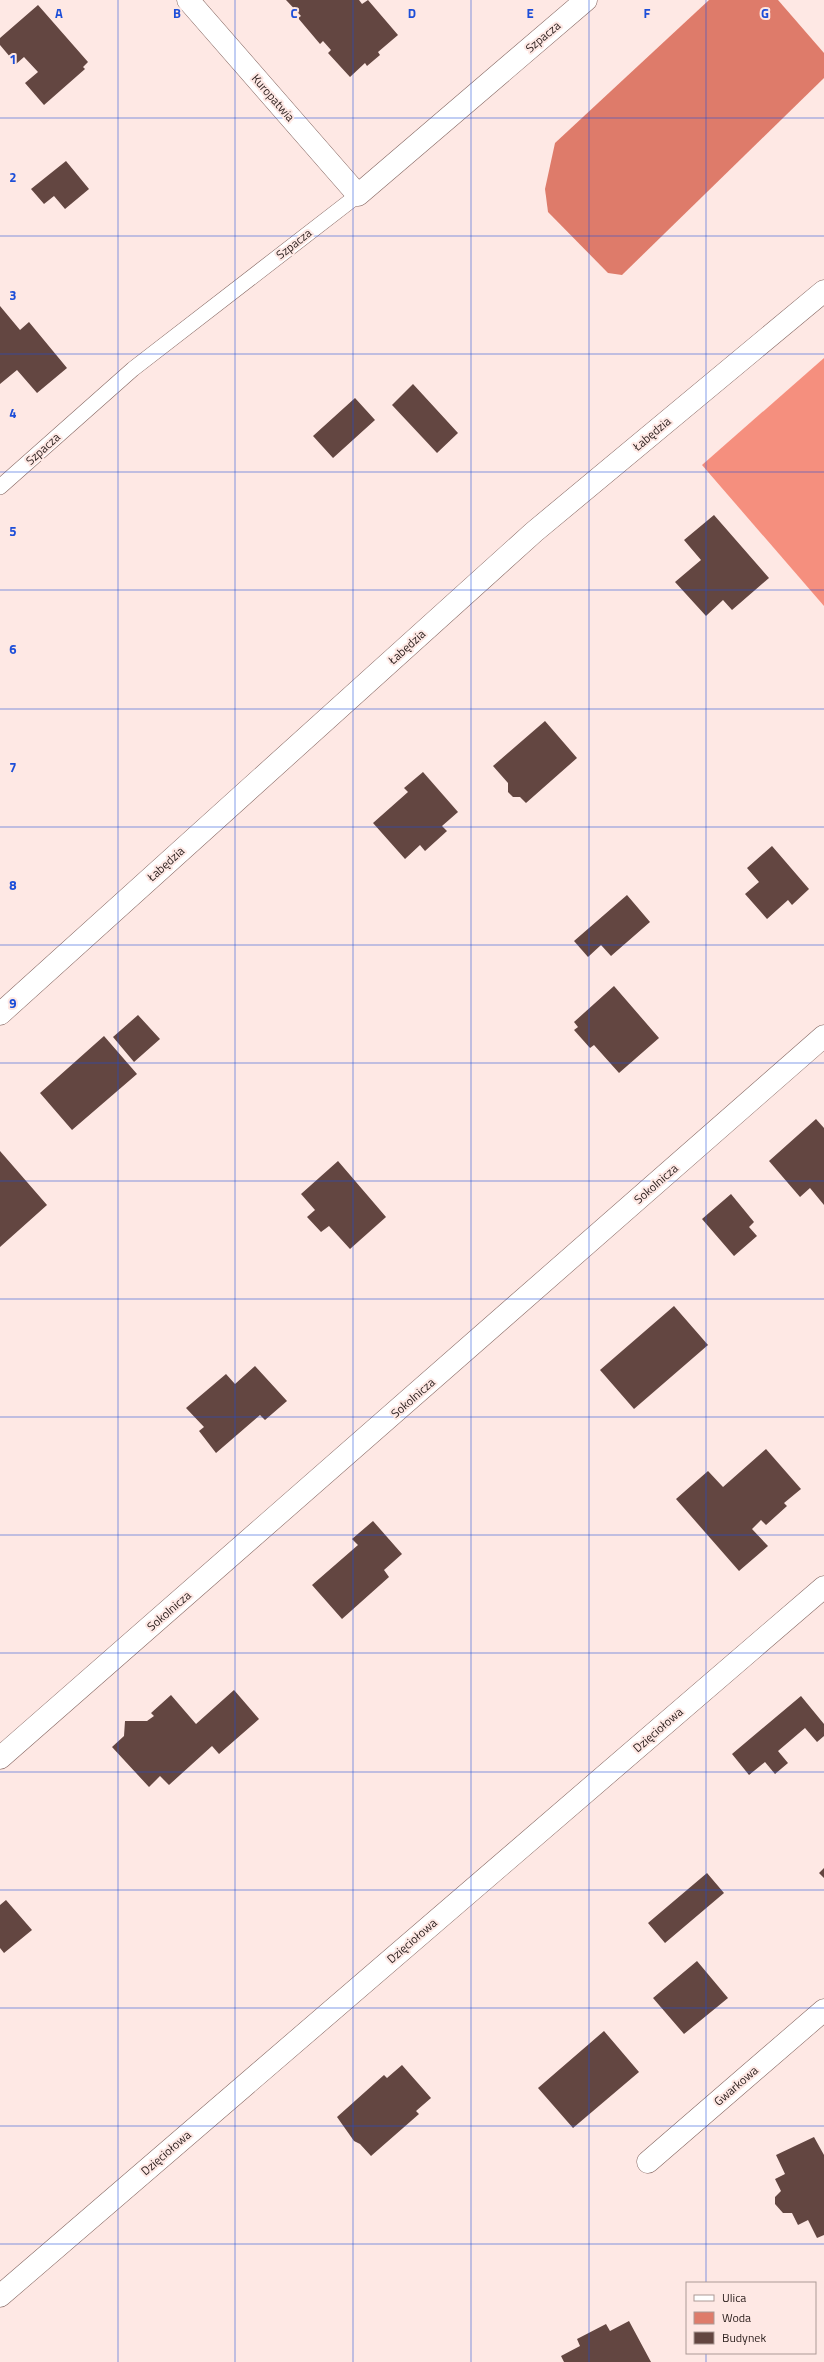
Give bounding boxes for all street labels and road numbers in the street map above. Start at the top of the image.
street label: Szpacza [521,16,564,57]
street label: Kuropatwia [247,70,299,126]
street label: Szpacza [272,224,316,264]
street label: Łabędzia [628,412,675,456]
street label: Szpacza [21,428,64,469]
street label: Łabędzia [383,625,430,669]
street label: Łabędzia [142,842,189,886]
street label: Sokolnicza [629,1159,682,1208]
street label: Sokolnicza [386,1373,439,1422]
street label: Sokolnicza [142,1586,195,1635]
street label: Dzięciołowa [628,1702,687,1757]
street label: Dzięciołowa [382,1913,441,1968]
street label: Gwarkowa [709,2061,762,2110]
street label: Dzięciołowa [136,2125,195,2180]

